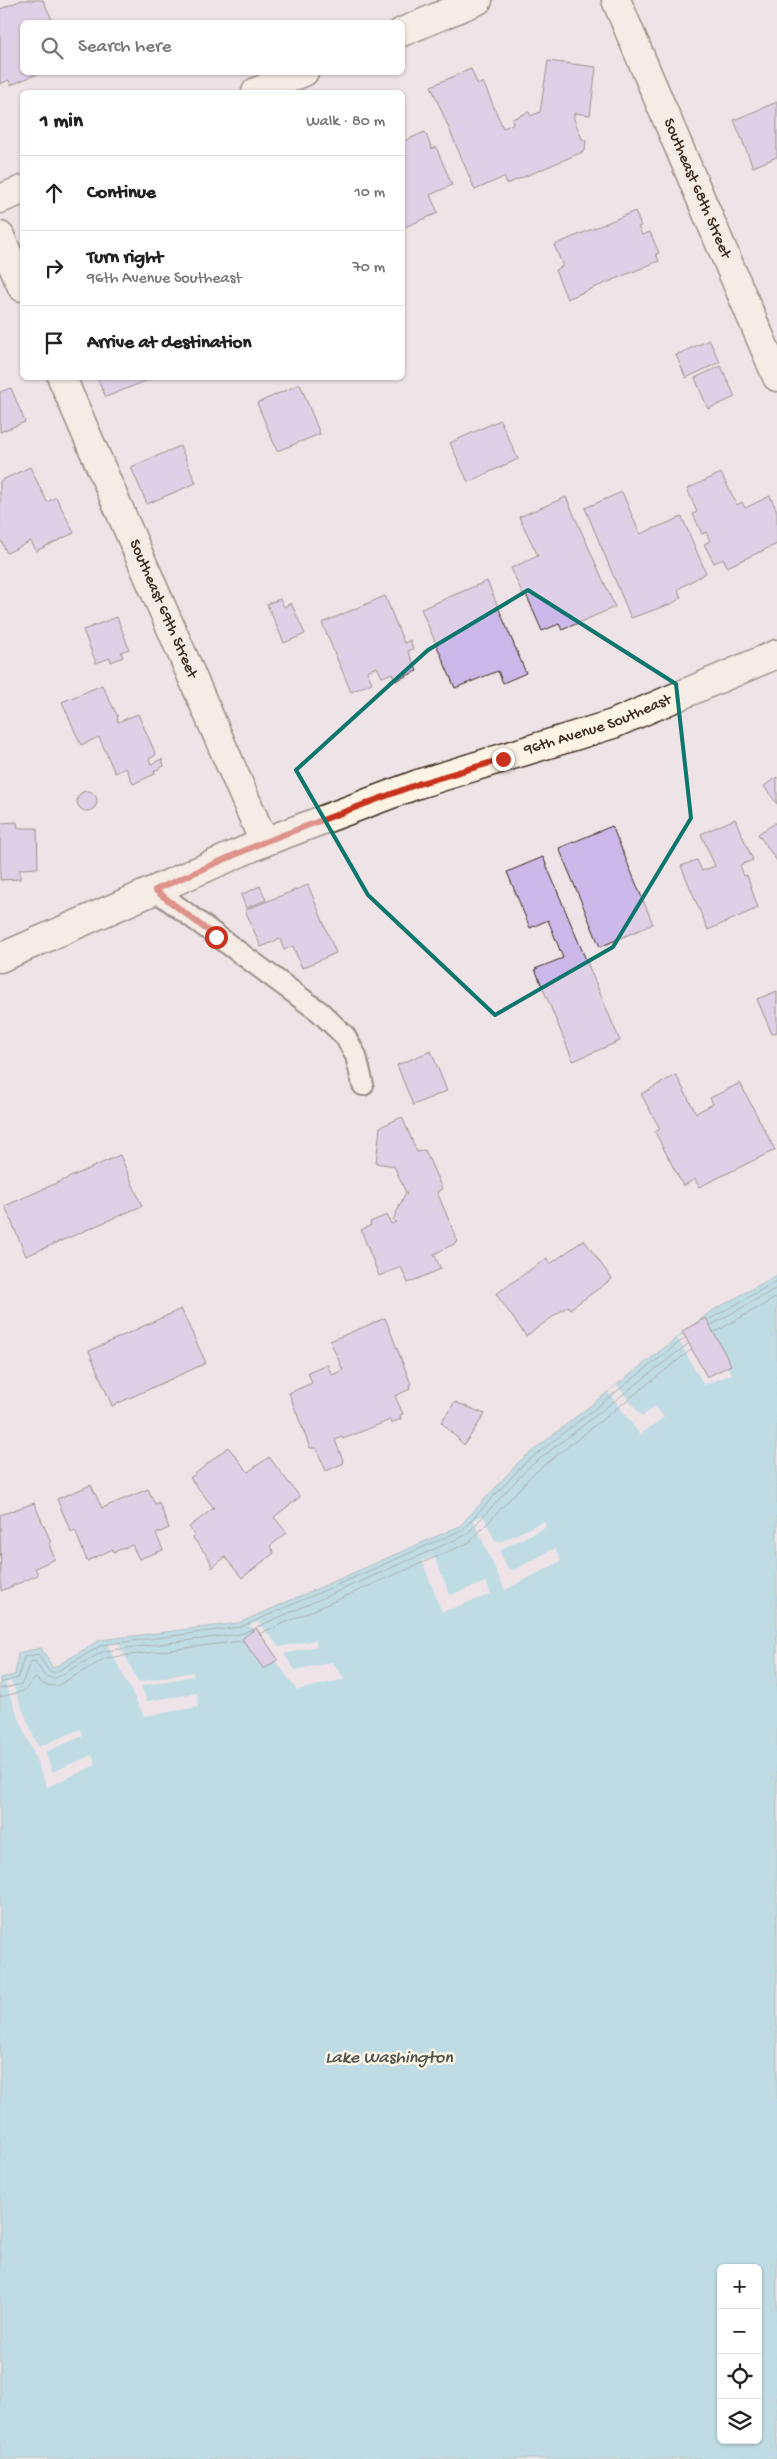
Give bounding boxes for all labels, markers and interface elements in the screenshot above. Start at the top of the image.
search box [20,20,405,75]
icon: search [38,34,66,62]
text: Search here [78,36,172,59]
text: 1 min [40,110,83,135]
text: Walk · 80 m [306,113,385,132]
street label: Southeast 68th Street [658,116,735,263]
icon: ahead [40,179,68,207]
text: Continue [87,182,156,205]
text: 10 m [354,184,385,203]
text: Turn right [87,247,163,270]
icon: right [40,254,68,282]
text: 70 m [352,259,385,278]
text: 96th Avenue Southeast [87,270,242,289]
icon: arrive [40,329,68,357]
text: Arrive at destination [87,332,251,355]
street label: Southeast 69th Street [124,537,202,683]
street label: 96th Avenue Southeast [521,690,676,761]
route end [492,748,515,771]
route start [205,926,228,949]
water label: Lake Washington [325,2048,453,2069]
map controls [717,2264,762,2444]
button: + [717,2264,762,2309]
button: − [717,2309,762,2354]
button: locate [717,2354,762,2399]
button: layers [717,2399,762,2444]

